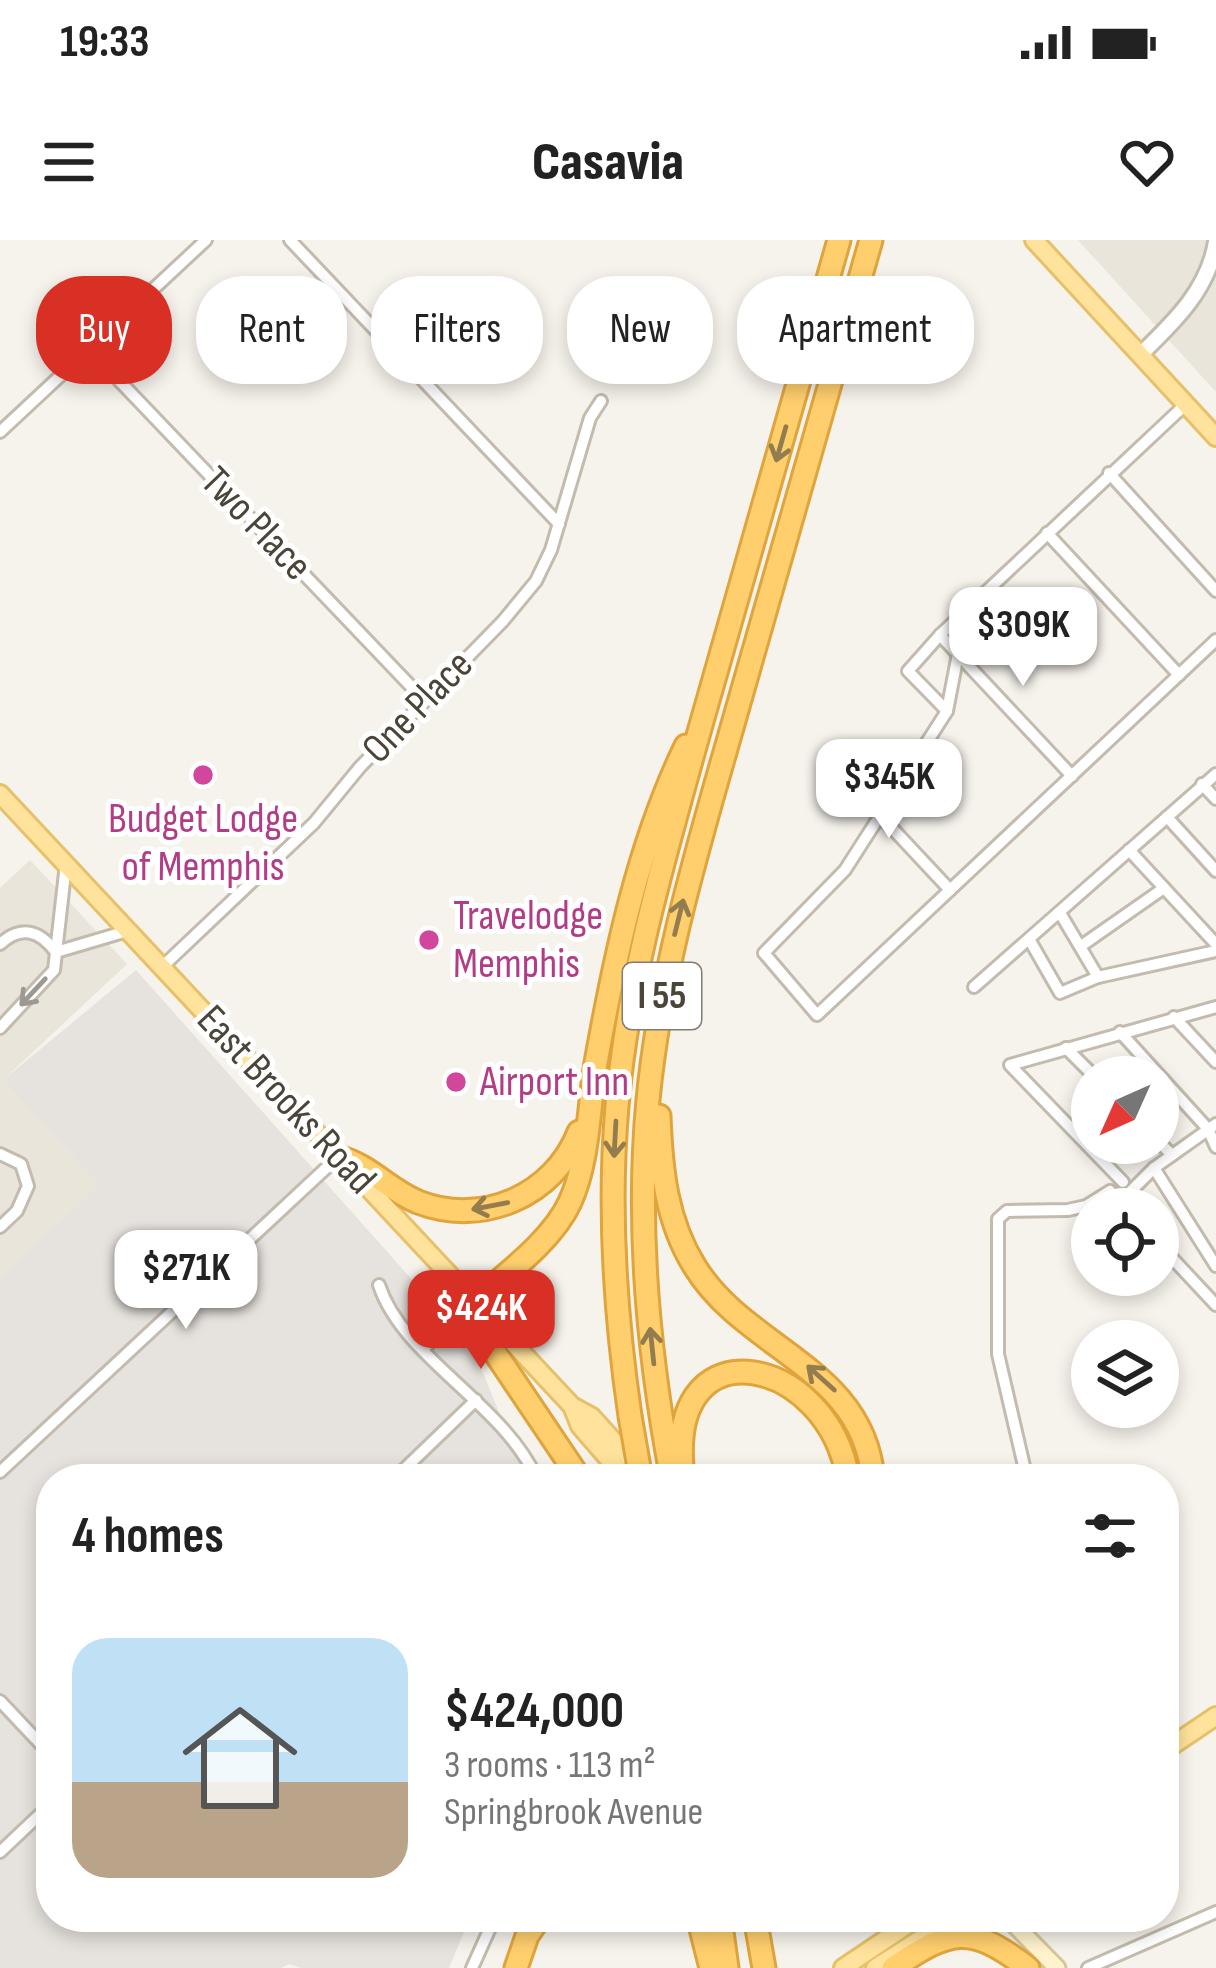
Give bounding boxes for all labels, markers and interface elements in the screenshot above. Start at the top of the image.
text: 19:33 [60,15,149,70]
icon: menu [36,129,102,195]
icon: heart [1114,129,1180,195]
text: Casavia [532,130,684,195]
chip: Buy [36,276,172,384]
chip: Rent [196,276,347,384]
chip: Filters [371,276,543,384]
chip: New [567,276,713,384]
chip: Apartment [737,276,974,384]
one-way arrow [769,424,791,462]
street label: Two Place [190,457,322,591]
pin: $309K [939,587,1107,689]
text: $309K [976,602,1070,649]
street label: One Place [352,640,484,774]
pin: $345K [805,739,973,841]
text: $345K [843,754,935,801]
marker: Budget Lodge of Memphis [190,762,216,788]
place label: Budget Lodge of Memphis [108,794,298,893]
place label: Travelodge Memphis [453,891,603,990]
one-way arrow [669,899,691,937]
marker: Travelodge Memphis [416,927,442,953]
road number: I 55 [623,963,701,1029]
one-way arrow [20,977,47,1007]
street label: East Brooks Road [186,995,386,1205]
north arrow [1071,1056,1179,1164]
map controls [1071,1056,1179,1428]
place label: Airport Inn [479,1057,629,1108]
marker: Airport Inn [443,1069,469,1095]
one-way arrow [603,1119,626,1158]
button: locate [1071,1188,1179,1296]
one-way arrow [471,1196,510,1218]
pin: $271K [102,1230,270,1332]
text: $271K [141,1245,231,1292]
pin: $424K [397,1270,565,1372]
text: $424K [435,1285,527,1332]
button: layers [1071,1320,1179,1428]
one-way arrow [640,1327,662,1366]
one-way arrow [806,1365,837,1392]
icon: filters [1077,1503,1143,1569]
text: 4 homes [72,1506,224,1567]
text: $424,000 [444,1681,624,1742]
icon: home [168,1686,312,1830]
text: 3 rooms · 113 m² [444,1742,656,1789]
text: Springbrook Avenue [444,1789,703,1836]

